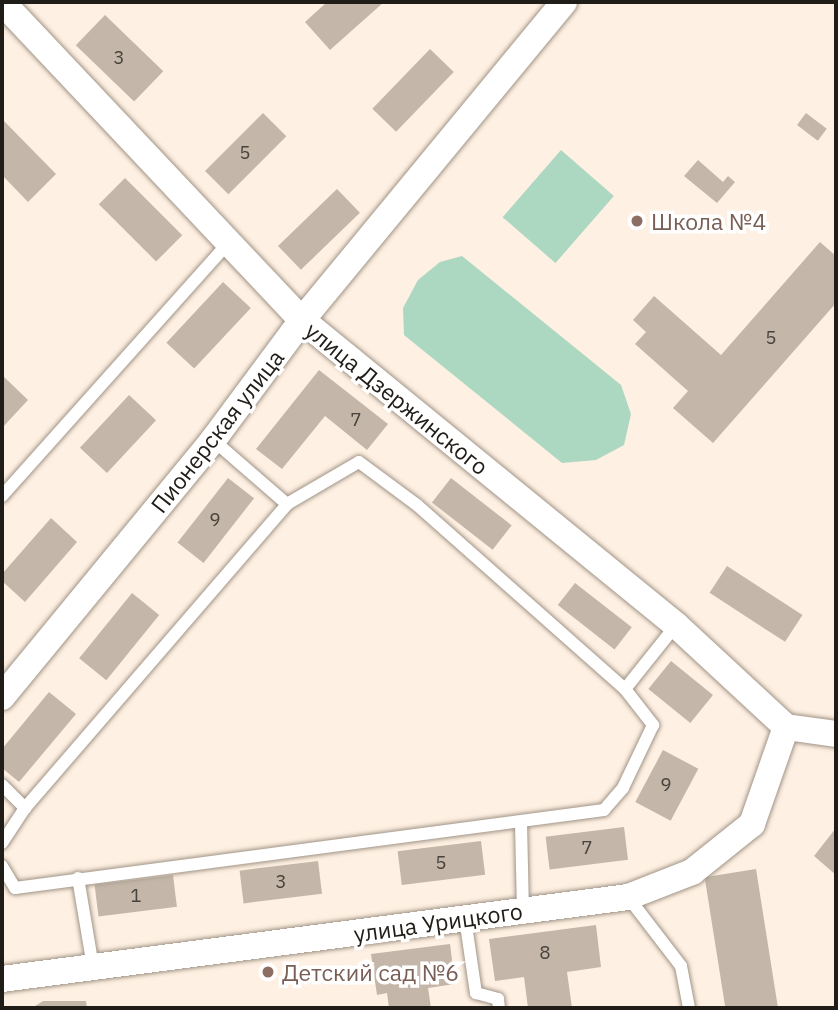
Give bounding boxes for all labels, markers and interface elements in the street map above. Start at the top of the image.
house number: 3 [113,47,125,69]
house number: 5 [239,142,251,164]
place label: Школа №4 [651,207,766,235]
marker: Школа №4 [629,213,645,229]
street label: улица Дзержинского [300,316,494,480]
house number: 5 [765,327,777,349]
street label: Пионерская улица [145,344,289,518]
house number: 7 [350,409,362,431]
house number: 9 [209,509,221,531]
house number: 9 [660,774,672,796]
house number: 7 [581,837,593,859]
house number: 5 [435,852,447,874]
house number: 3 [275,871,287,893]
house number: 1 [130,885,142,907]
street label: улица Урицкого [352,896,524,948]
house number: 8 [539,942,551,964]
place label: Детский сад №6 [282,958,459,986]
marker: Детский сад №6 [260,964,276,980]

